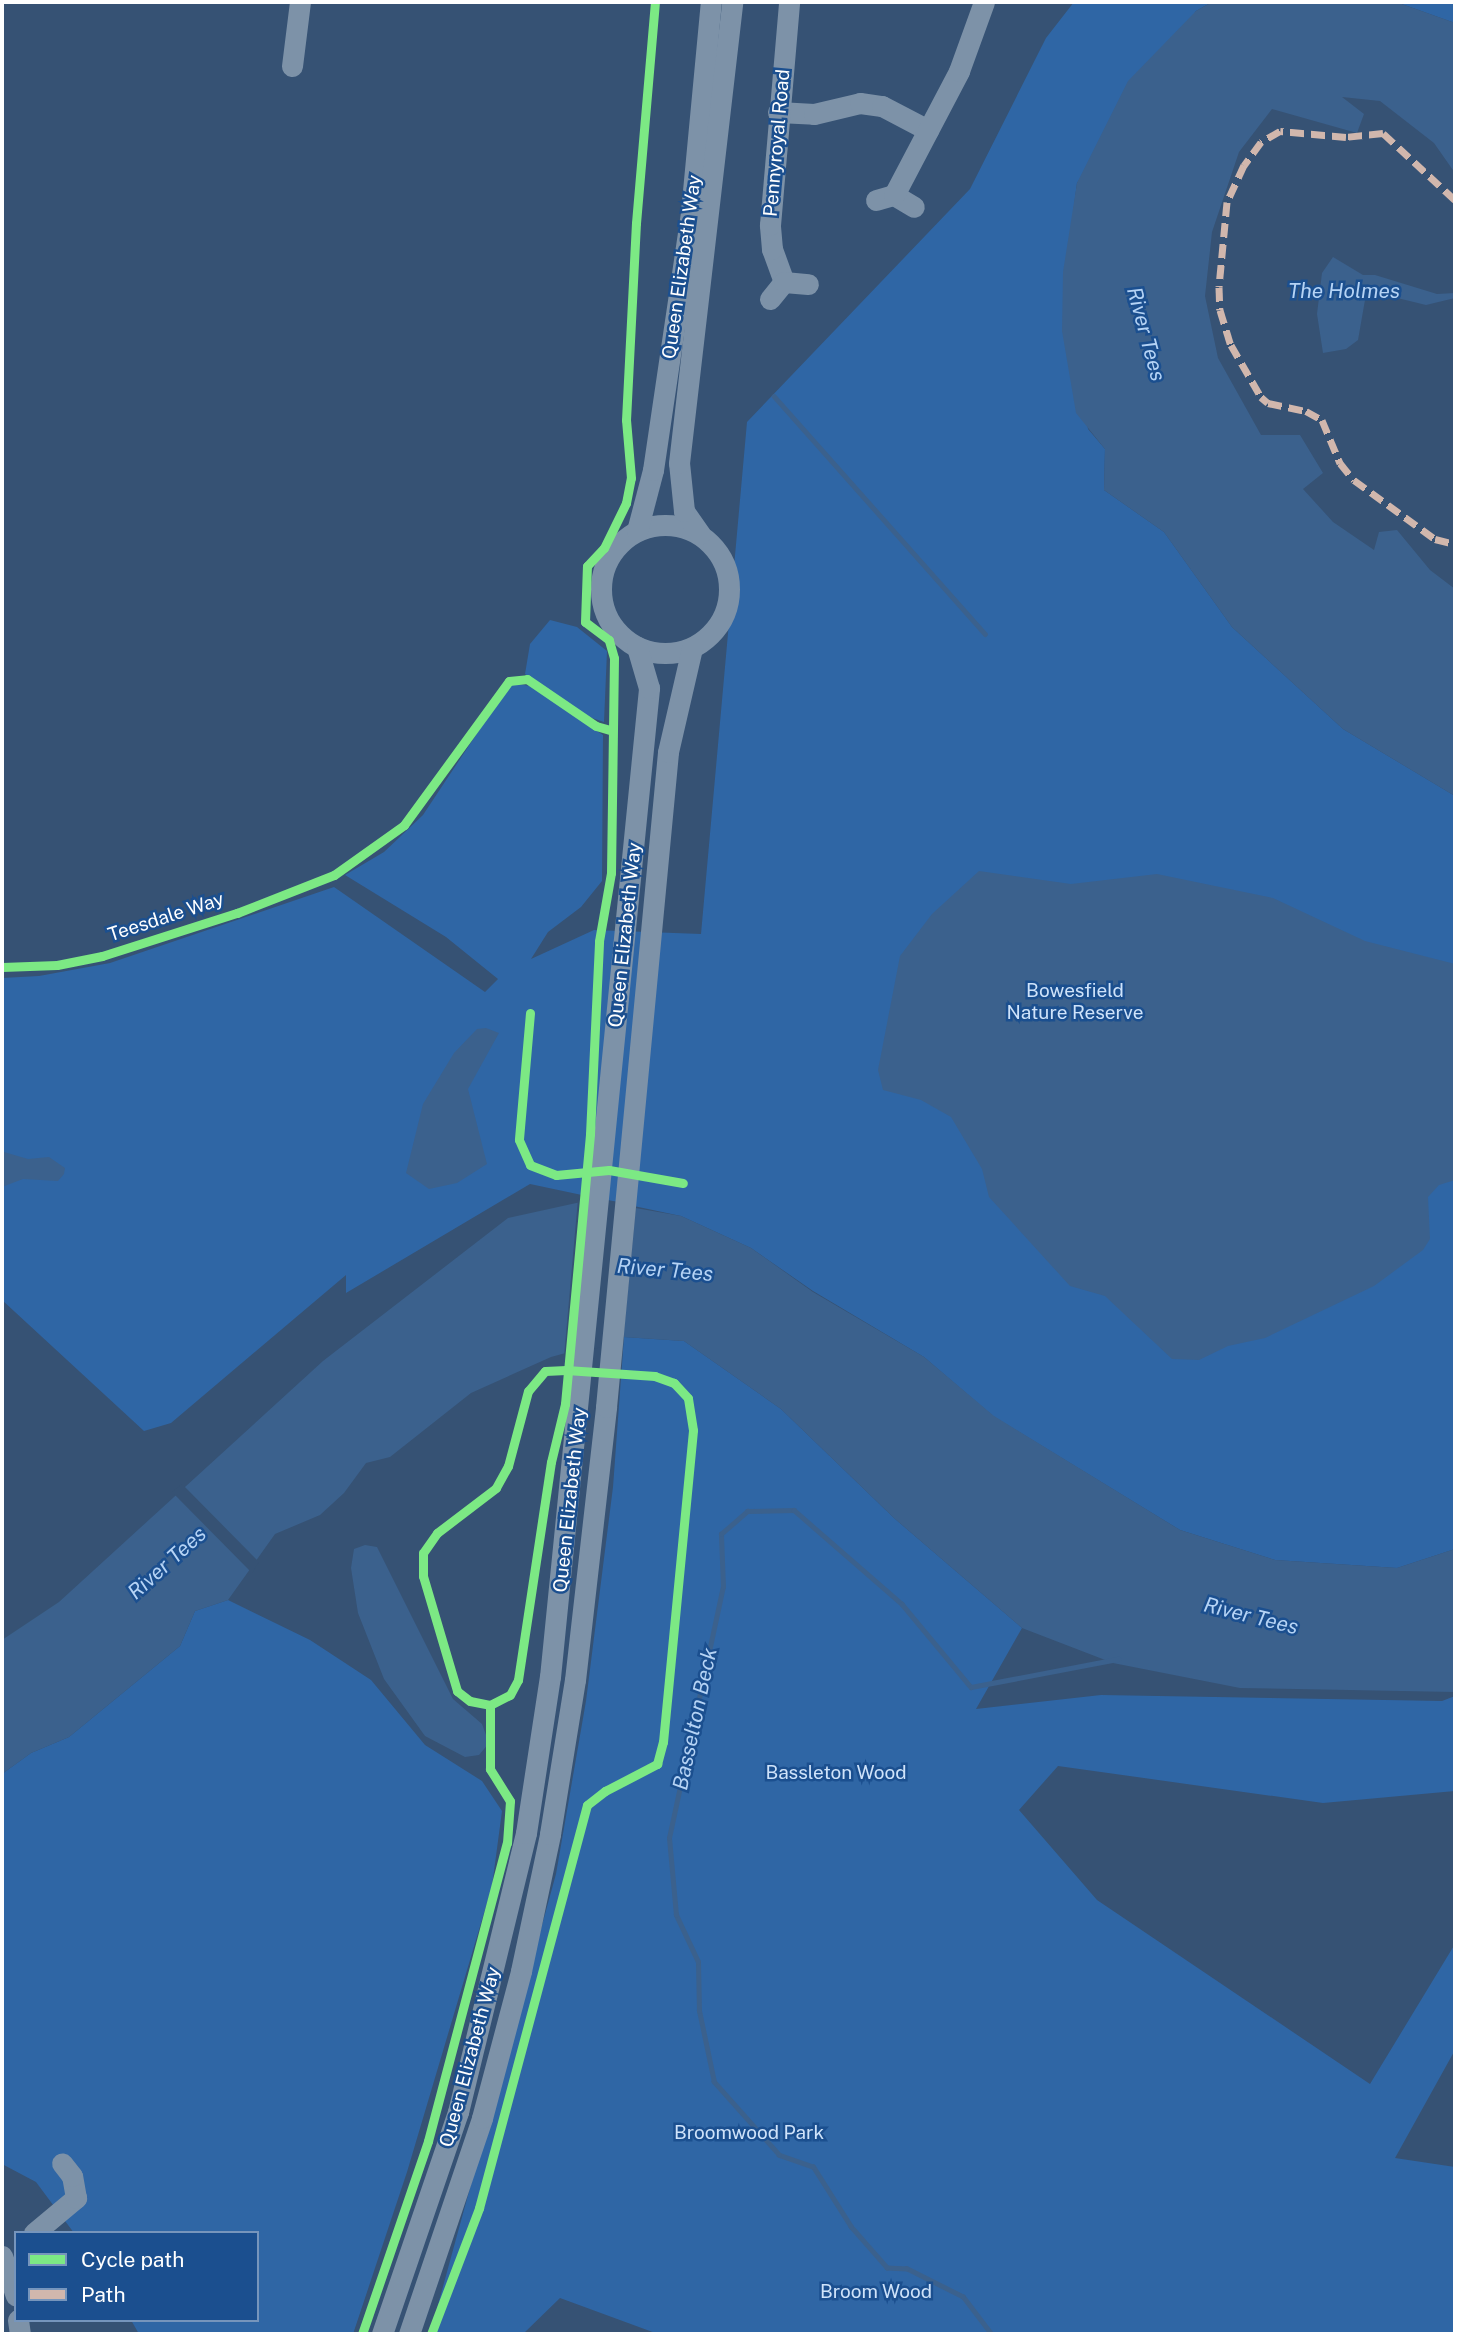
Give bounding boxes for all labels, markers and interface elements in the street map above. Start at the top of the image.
street label: Pennyroyal Road [759,68,795,218]
street label: Queen Elizabeth Way [658,173,706,361]
water label: The Holmes [1288,278,1400,304]
water label: River Tees [1121,284,1171,384]
street label: Queen Elizabeth Way [604,841,646,1029]
street label: Teesdale Way [105,887,227,947]
park label: Bowesfield Nature Reserve [1007,980,1143,1024]
water label: River Tees [616,1253,714,1287]
street label: Queen Elizabeth Way [549,1406,591,1594]
water label: River Tees [123,1521,211,1605]
water label: River Tees [1201,1592,1301,1640]
water label: Basselton Beck [668,1646,722,1792]
park label: Bassleton Wood [765,1762,907,1784]
street label: Queen Elizabeth Way [435,1964,505,2150]
park label: Broomwood Park [674,2122,824,2144]
legend [14,2231,259,2322]
text: Cycle path [81,2247,184,2272]
park label: Broom Wood [820,2281,932,2303]
text: Path [81,2282,126,2307]

